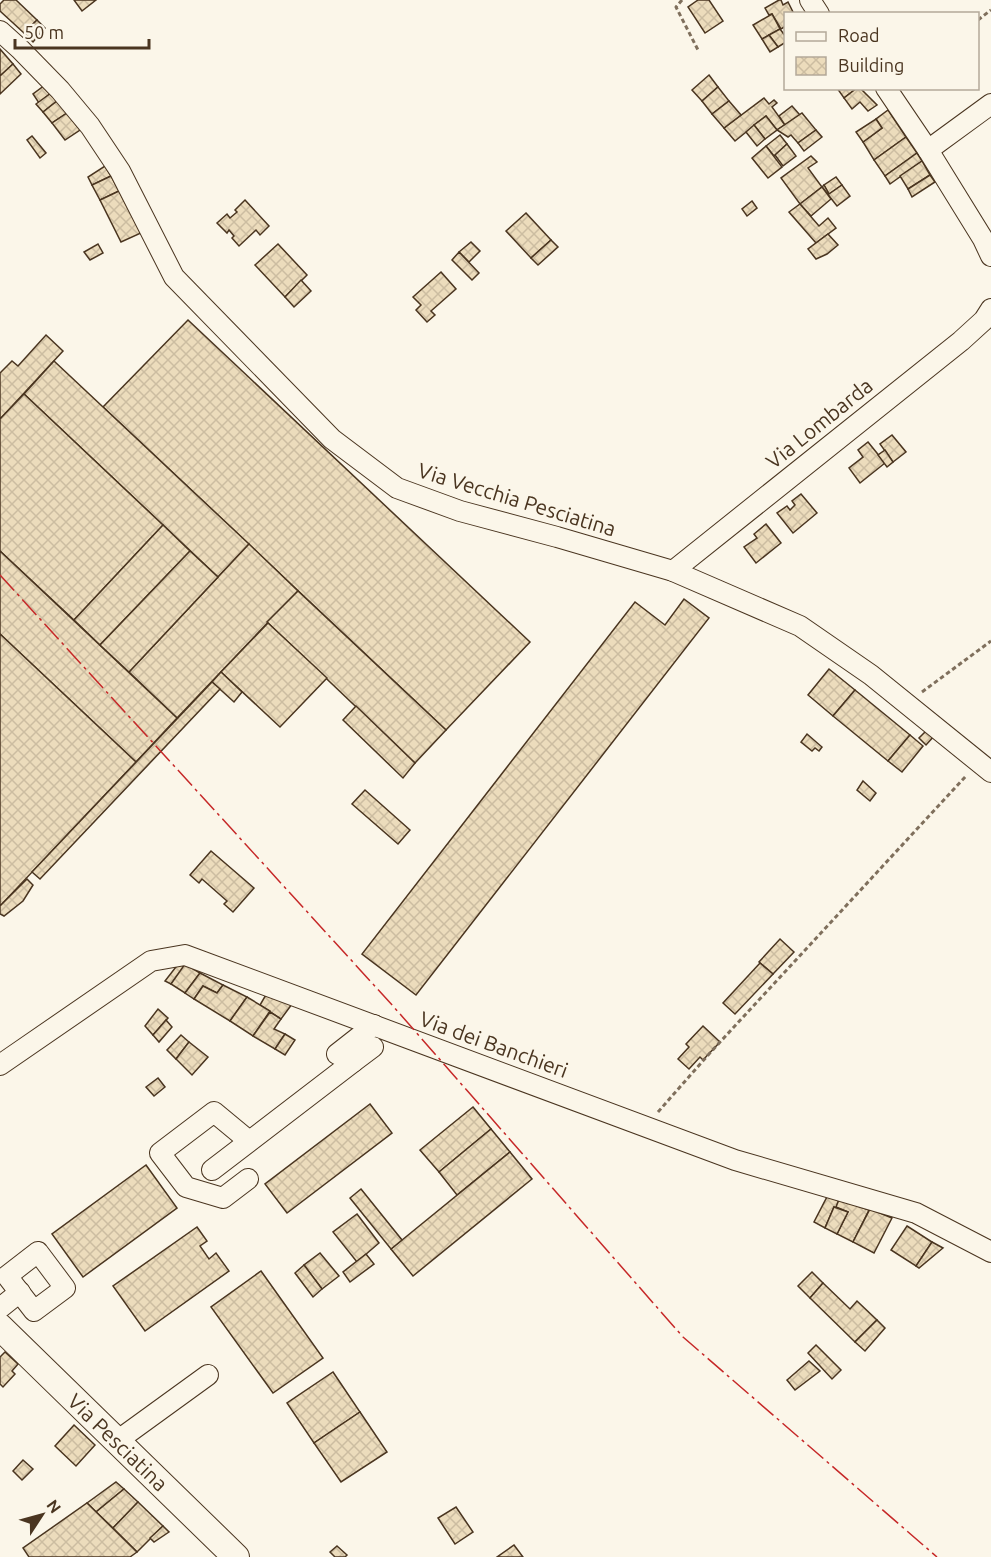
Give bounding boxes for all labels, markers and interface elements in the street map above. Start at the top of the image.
scale bar [15,12,148,50]
legend [784,12,979,90]
text: 50 m [24,22,64,42]
text: Road [838,25,880,45]
text: Building [838,55,904,75]
street label: Via Lombarda [761,373,877,473]
street label: Via Vecchia Pesciatina [415,457,619,541]
street label: Via dei Banchieri [417,1006,571,1082]
street label: Via Pesciatina [63,1388,173,1496]
north arrow [12,1485,72,1545]
text: N [43,1496,65,1516]

